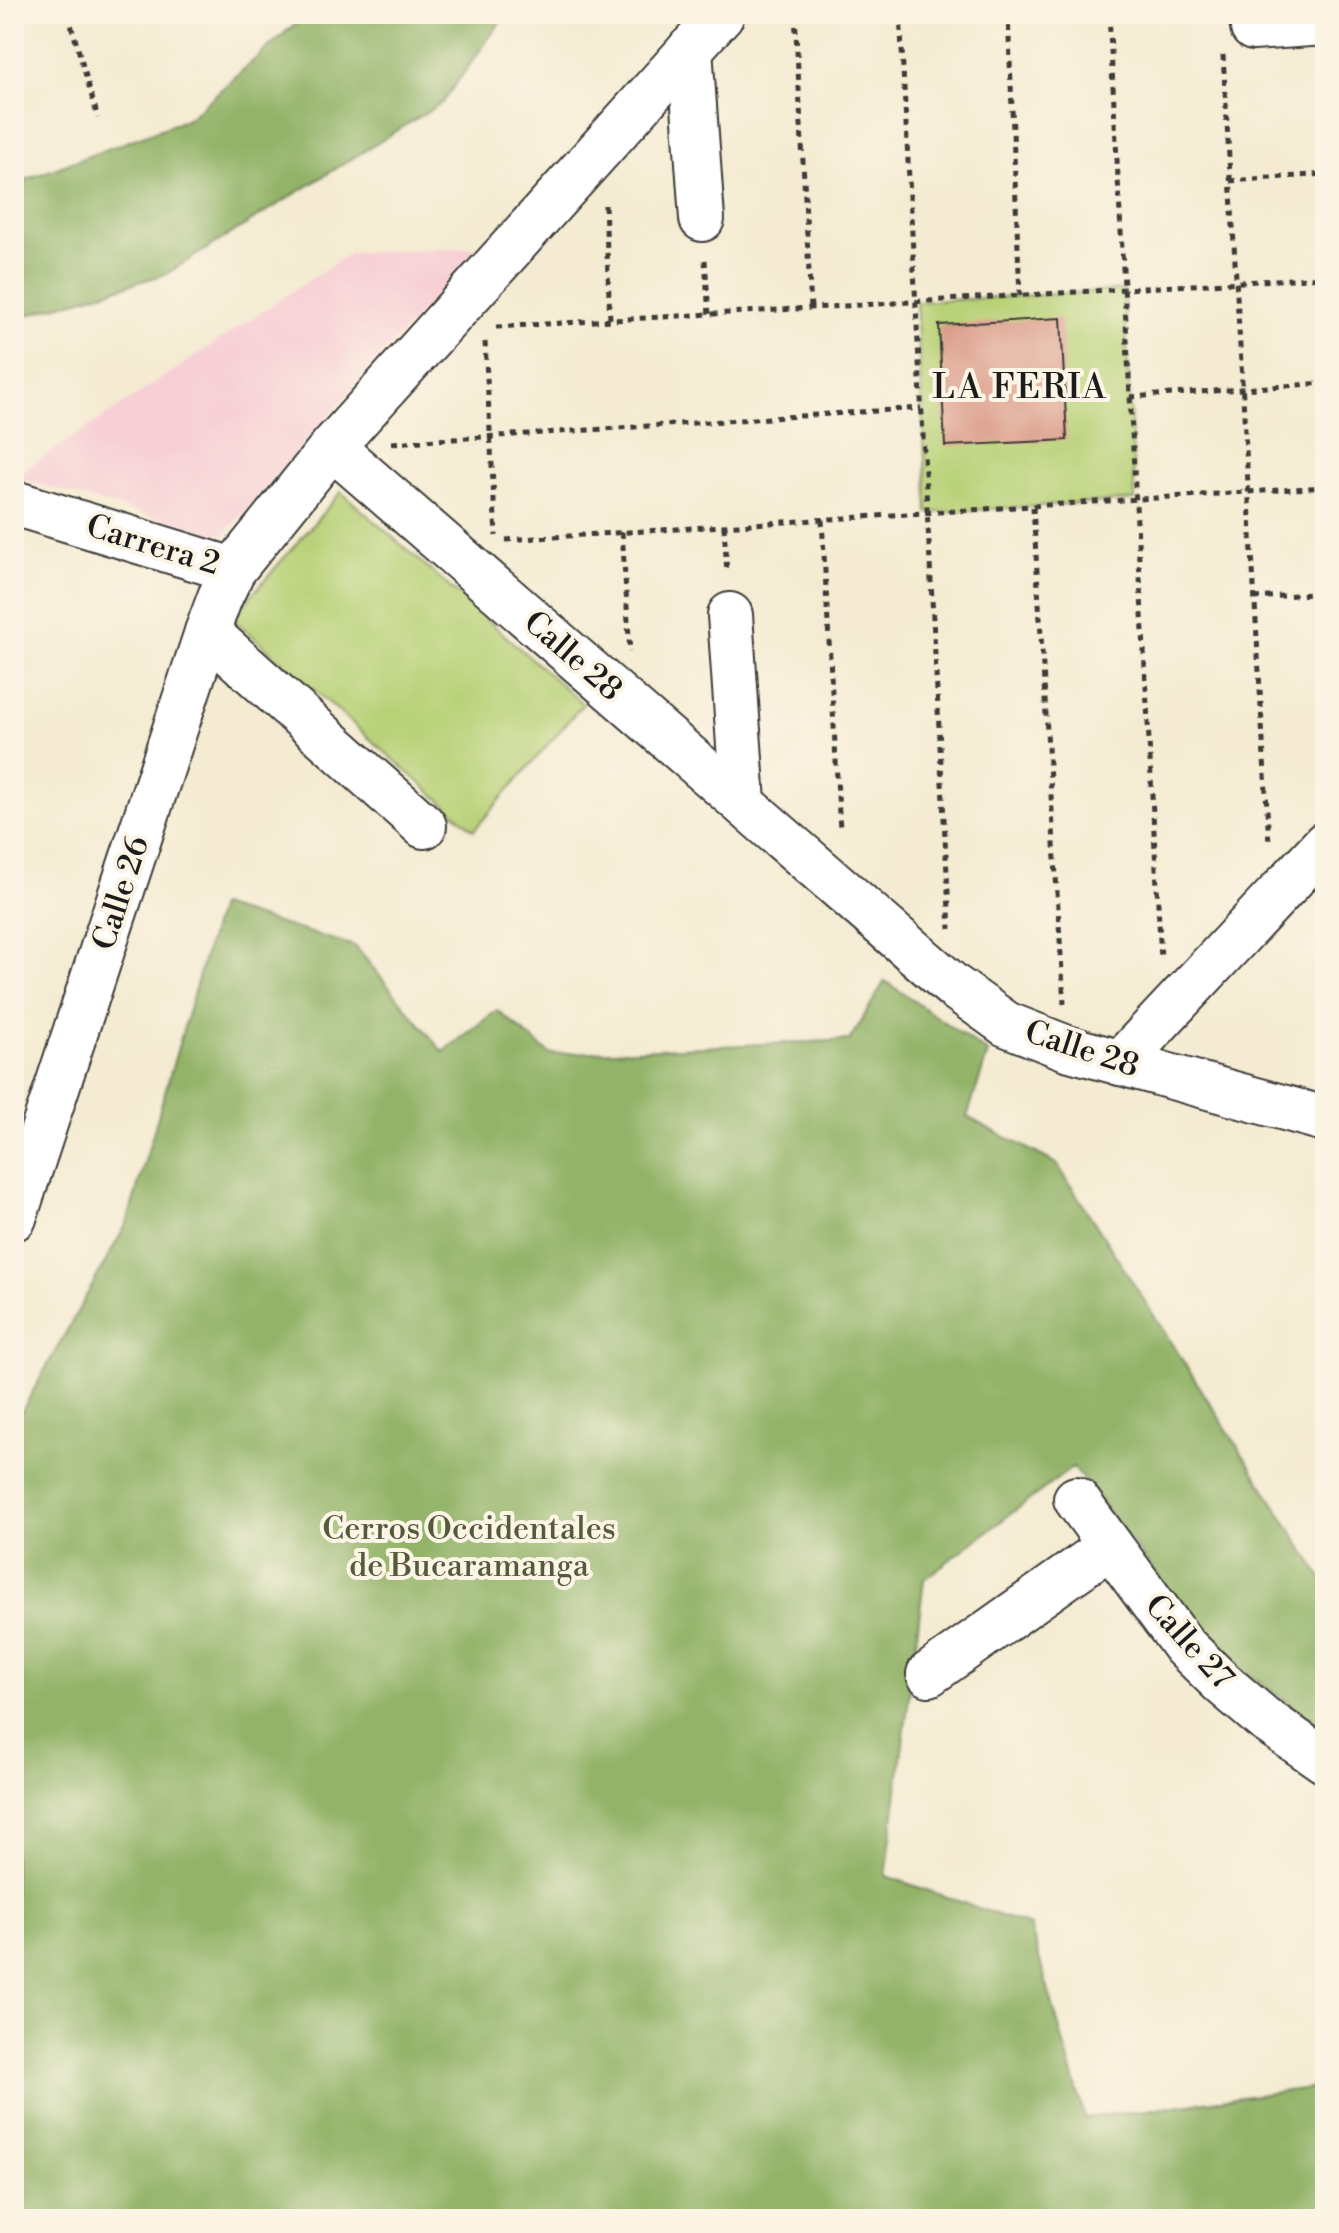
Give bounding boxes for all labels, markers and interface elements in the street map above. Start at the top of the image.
district label: LA FERIA [932,367,1108,409]
street label: Carrera 2 [82,506,224,584]
street label: Calle 28 [515,602,631,710]
street label: Calle 26 [84,831,158,955]
street label: Calle 28 [1020,1012,1144,1086]
park label: Cerros Occidentales de Bucaramanga [322,1509,616,1586]
street label: Calle 27 [1136,1586,1242,1698]

